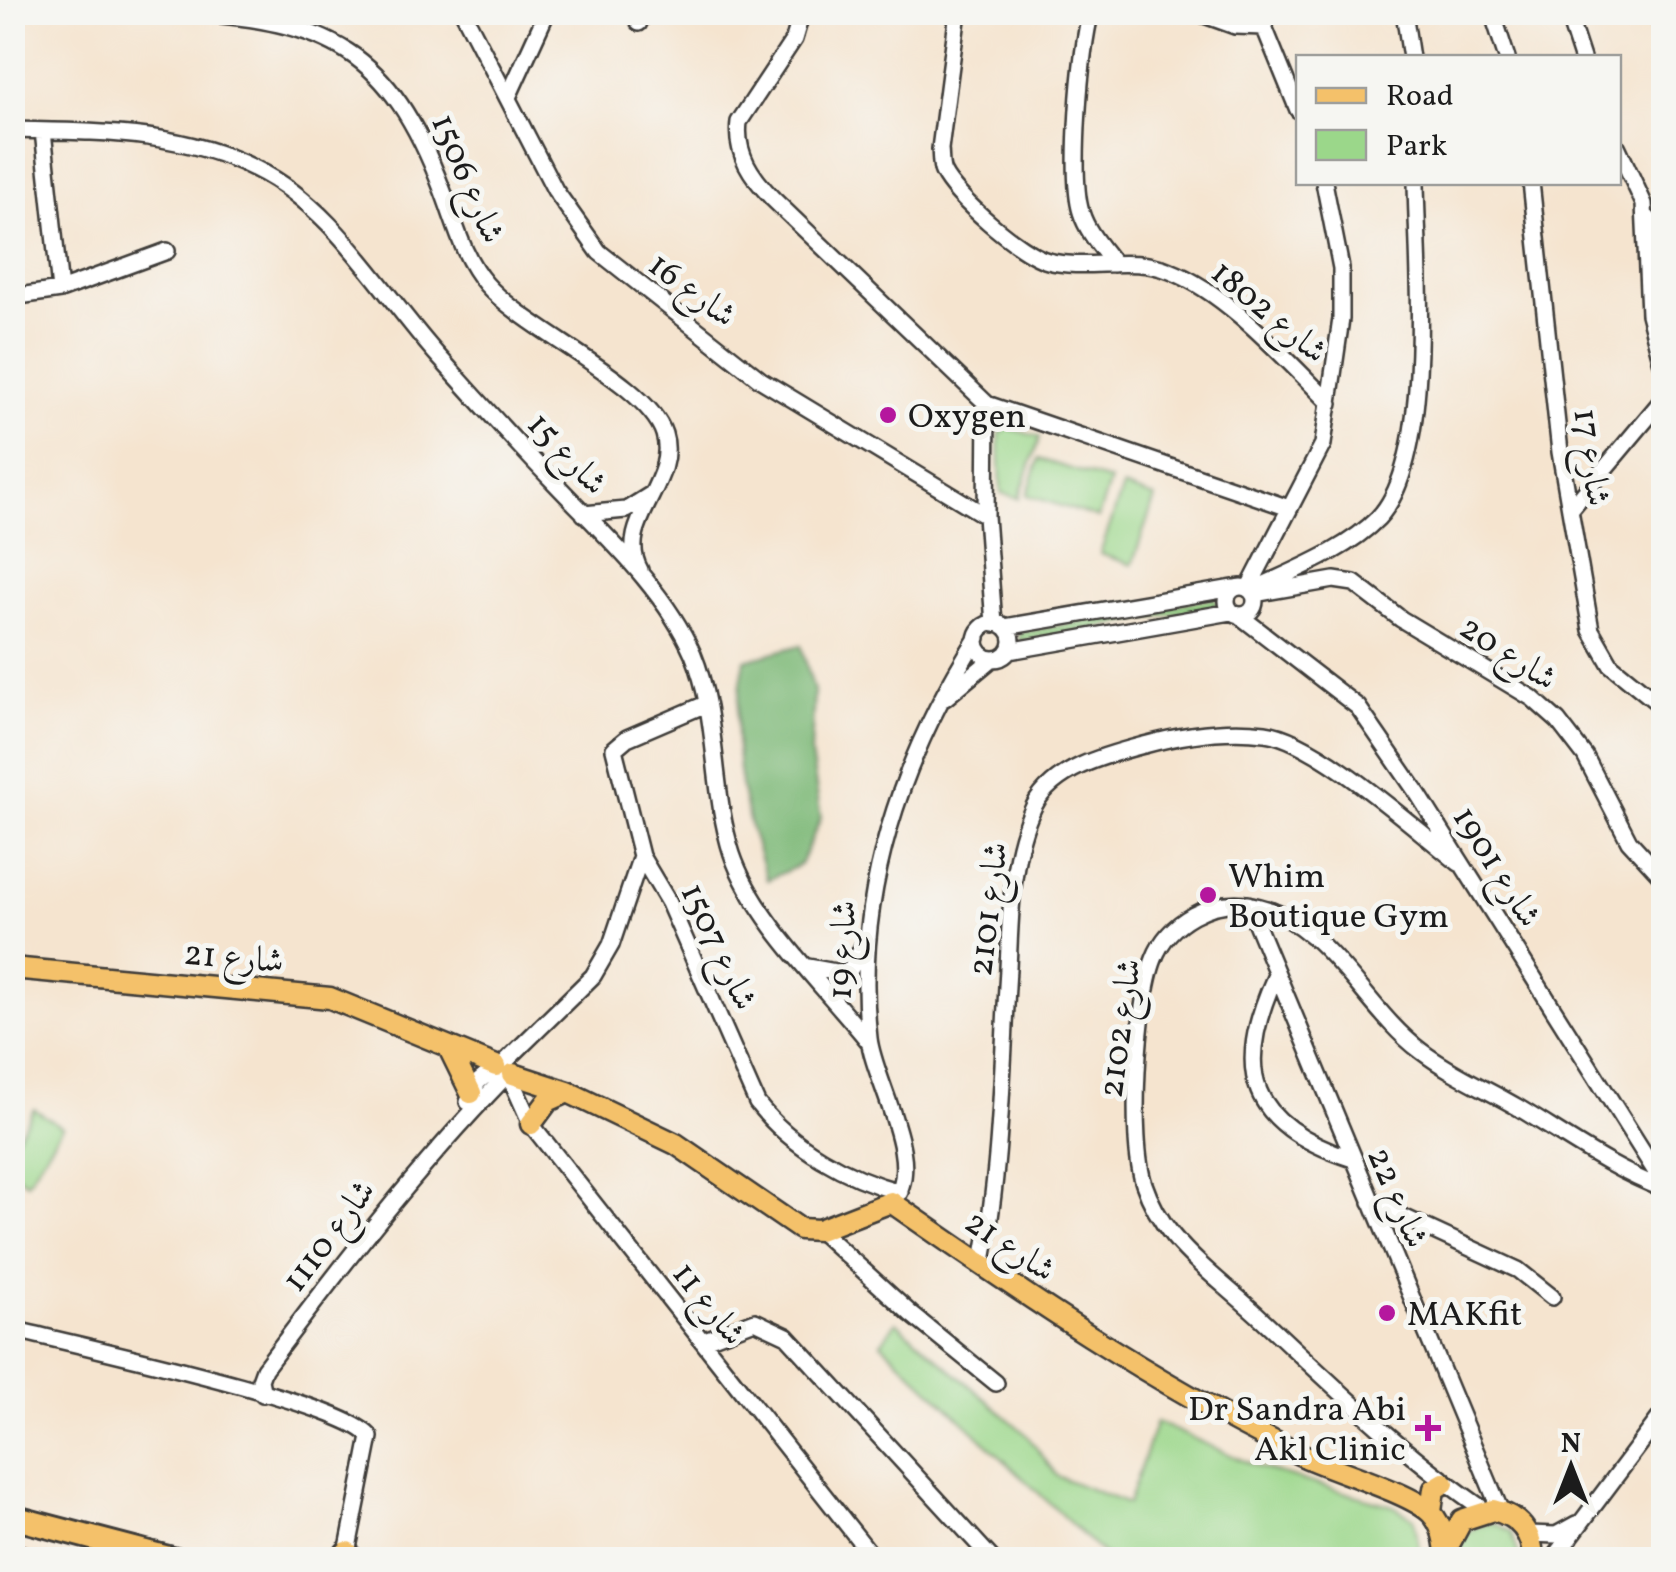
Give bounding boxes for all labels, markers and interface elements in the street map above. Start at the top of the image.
legend [1296,55,1621,185]
text: Road [1386,76,1454,118]
street label: شارع 1506 [416,107,515,252]
text: Park [1386,126,1447,168]
street label: شارع 16 [636,242,745,342]
street label: شارع 1802 [1198,250,1337,378]
place label: Oxygen [908,394,1026,442]
street label: شارع 15 [513,403,617,509]
marker: Oxygen [877,404,899,426]
street label: شارع 17 [1557,405,1621,510]
street label: شارع 20 [1448,605,1565,706]
street label: شارع 1901 [1438,798,1552,939]
street label: شارع 2101 [958,840,1024,979]
place label: Whim Boutique Gym [1228,854,1449,942]
street label: شارع 1507 [665,876,768,1020]
marker: Whim Boutique Gym [1197,884,1219,906]
street label: شارع 19 [817,899,873,1001]
street label: شارع 21 [182,931,286,989]
street label: شارع 2102 [1088,956,1157,1101]
street label: شارع 22 [1352,1140,1439,1257]
street label: شارع 1110 [272,1171,390,1304]
street label: شارع 21 [953,1200,1064,1297]
street label: شارع 11 [658,1253,756,1358]
place label: MAKfit [1407,1292,1522,1340]
marker: MAKfit [1376,1302,1398,1324]
place label: Dr Sandra Abi Akl Clinic [1188,1387,1406,1475]
marker: Dr Sandra Abi Akl Clinic [1415,1415,1441,1441]
north arrow [1521,1417,1621,1517]
text: N [1561,1425,1581,1464]

